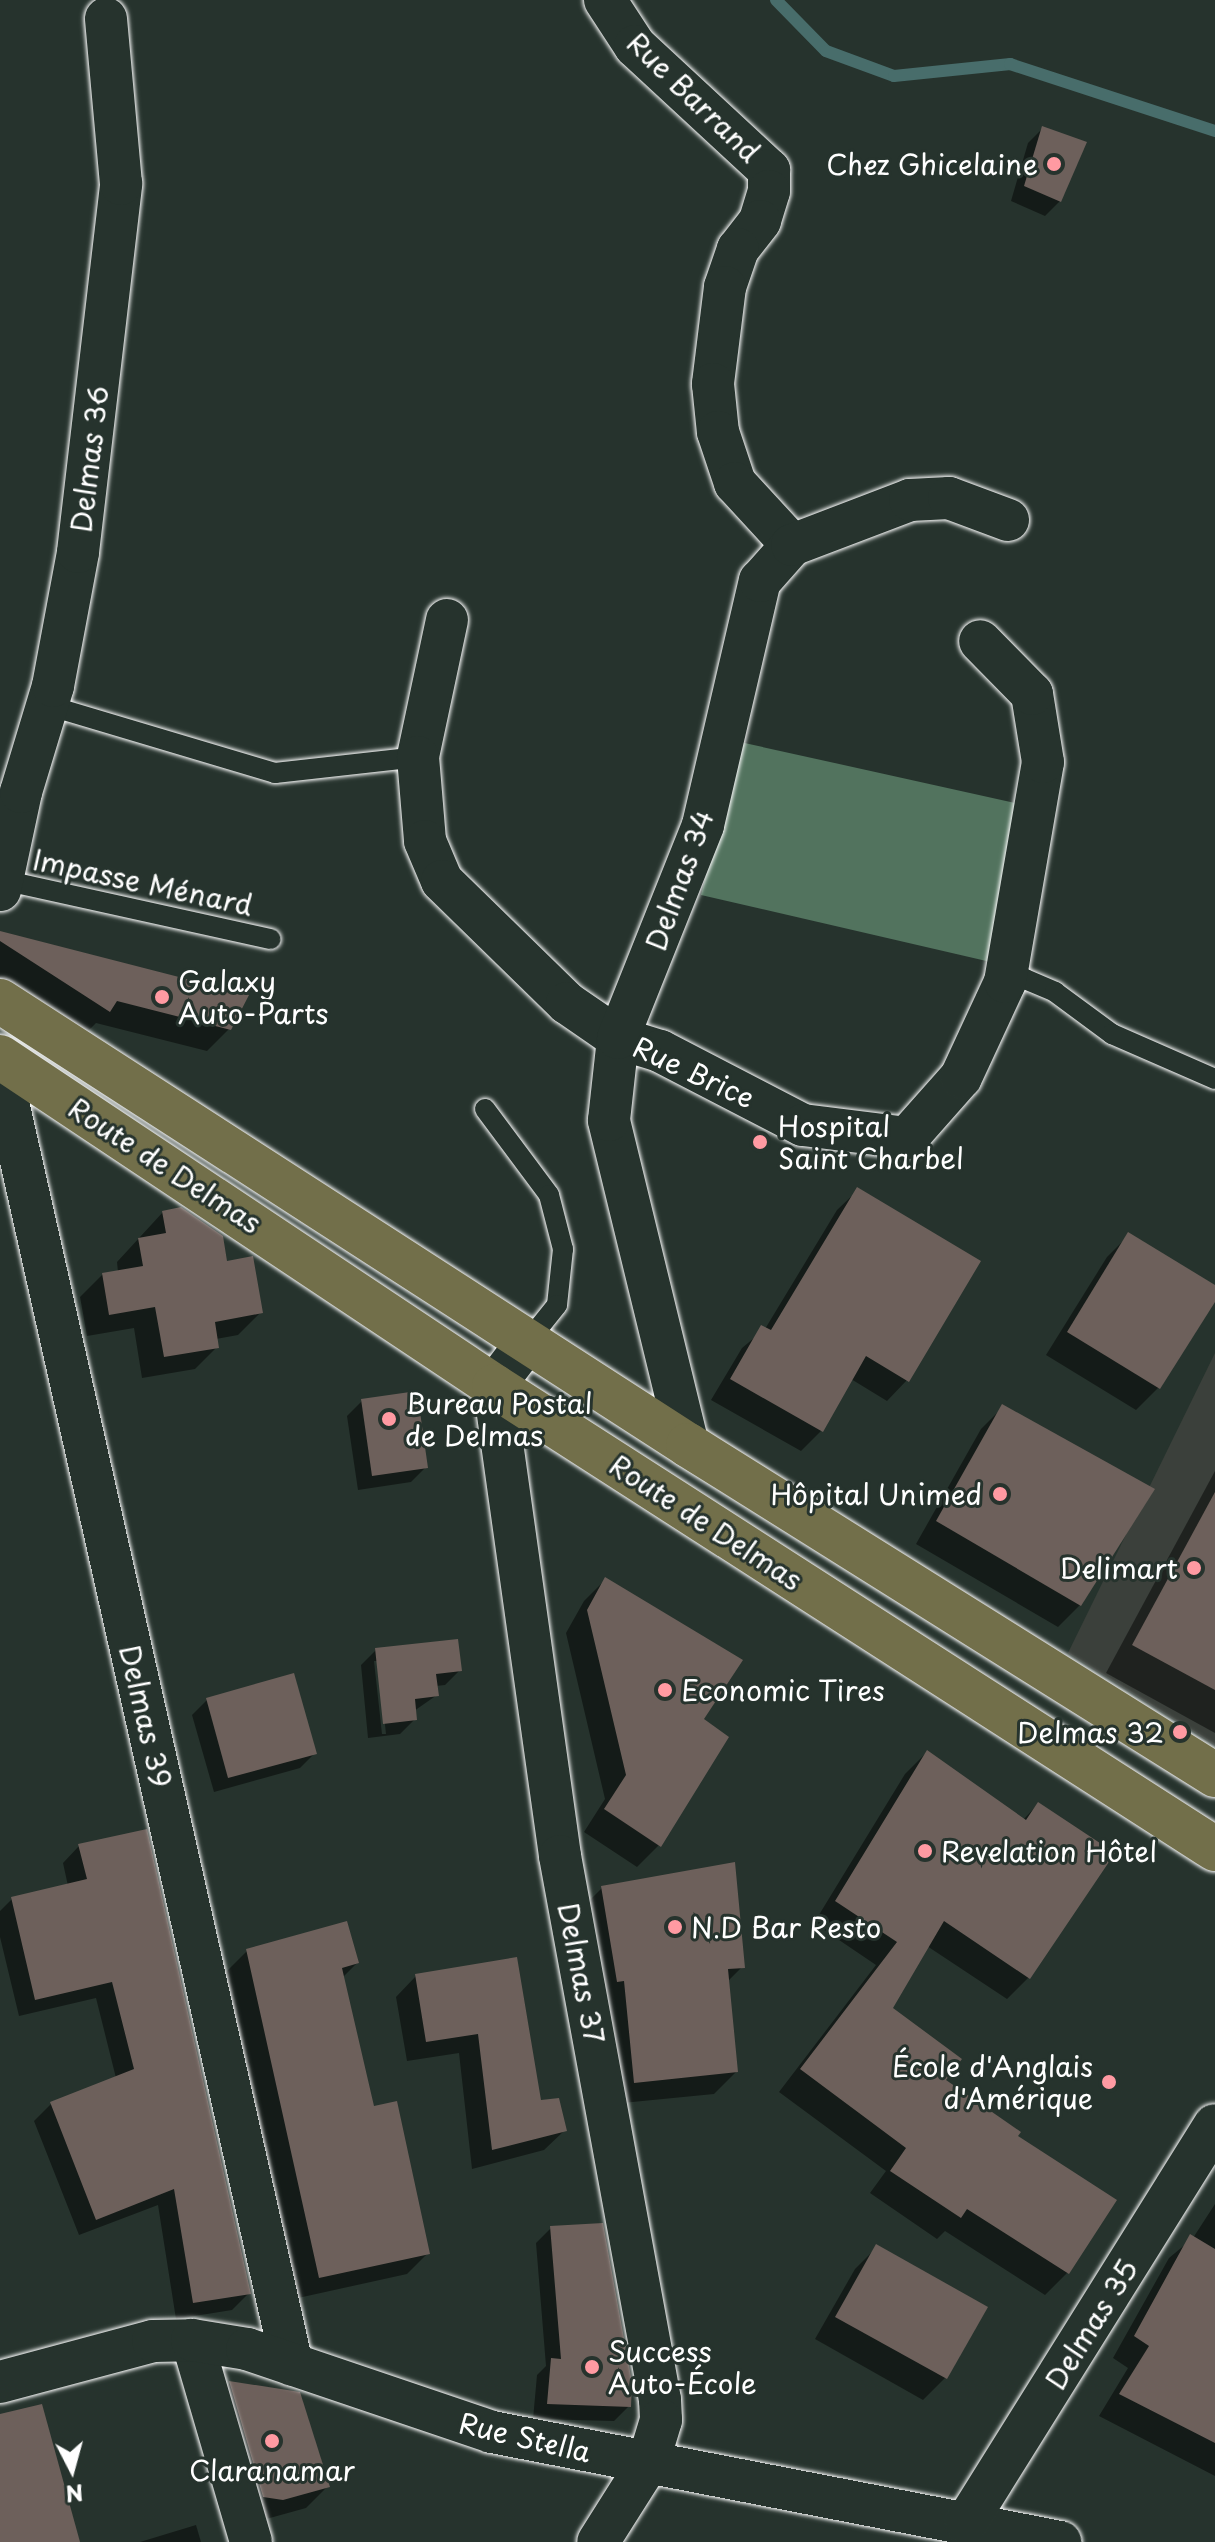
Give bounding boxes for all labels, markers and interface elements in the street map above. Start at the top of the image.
street label: Rue Barrand [620,25,768,169]
place label: Chez Ghicelaine [824,147,1038,181]
marker: Chez Ghicelaine [1045,155,1063,173]
street label: Delmas 36 [63,384,115,534]
street label: Delmas 34 [638,806,720,954]
street label: Impasse Ménard [30,842,256,922]
place label: Galaxy Auto-Parts [178,964,329,1030]
marker: Galaxy Auto-Parts [153,988,171,1006]
street label: Rue Brice [628,1029,760,1115]
street label: Route de Delmas [61,1089,269,1241]
place label: Hospital Saint Charbel [778,1109,964,1175]
marker: Hospital Saint Charbel [749,1131,771,1153]
place label: Bureau Postal de Delmas [405,1386,594,1452]
marker: Bureau Postal de Delmas [380,1410,398,1428]
street label: Route de Delmas [602,1446,810,1598]
place label: Hôpital Unimed [769,1477,982,1511]
marker: Hôpital Unimed [989,1483,1011,1505]
place label: Delimart [1060,1551,1178,1585]
marker: Delimart [1185,1559,1203,1577]
street label: Delmas 39 [114,1642,178,1790]
place label: Economic Tires [681,1673,885,1707]
marker: Economic Tires [656,1681,674,1699]
place label: Delmas 32 [1017,1715,1164,1749]
marker: Delmas 32 [1171,1723,1189,1741]
place label: Revelation Hôtel [941,1834,1157,1868]
marker: Revelation Hôtel [916,1842,934,1860]
street label: Delmas 37 [552,1900,612,2046]
place label: N.D Bar Resto [691,1910,883,1944]
marker: N.D Bar Resto [666,1918,684,1936]
place label: École d'Anglais d'Amérique [890,2049,1093,2115]
marker: École d'Anglais d'Amérique [1100,2073,1118,2091]
street label: Delmas 35 [1038,2254,1144,2394]
place label: Success Auto-École [608,2334,757,2400]
marker: Success Auto-École [583,2358,601,2376]
street label: Rue Stella [455,2405,595,2469]
north arrow [32,2430,112,2510]
marker: Claranamar [263,2432,281,2450]
place label: Claranamar [189,2453,355,2487]
text: N [64,2477,85,2512]

